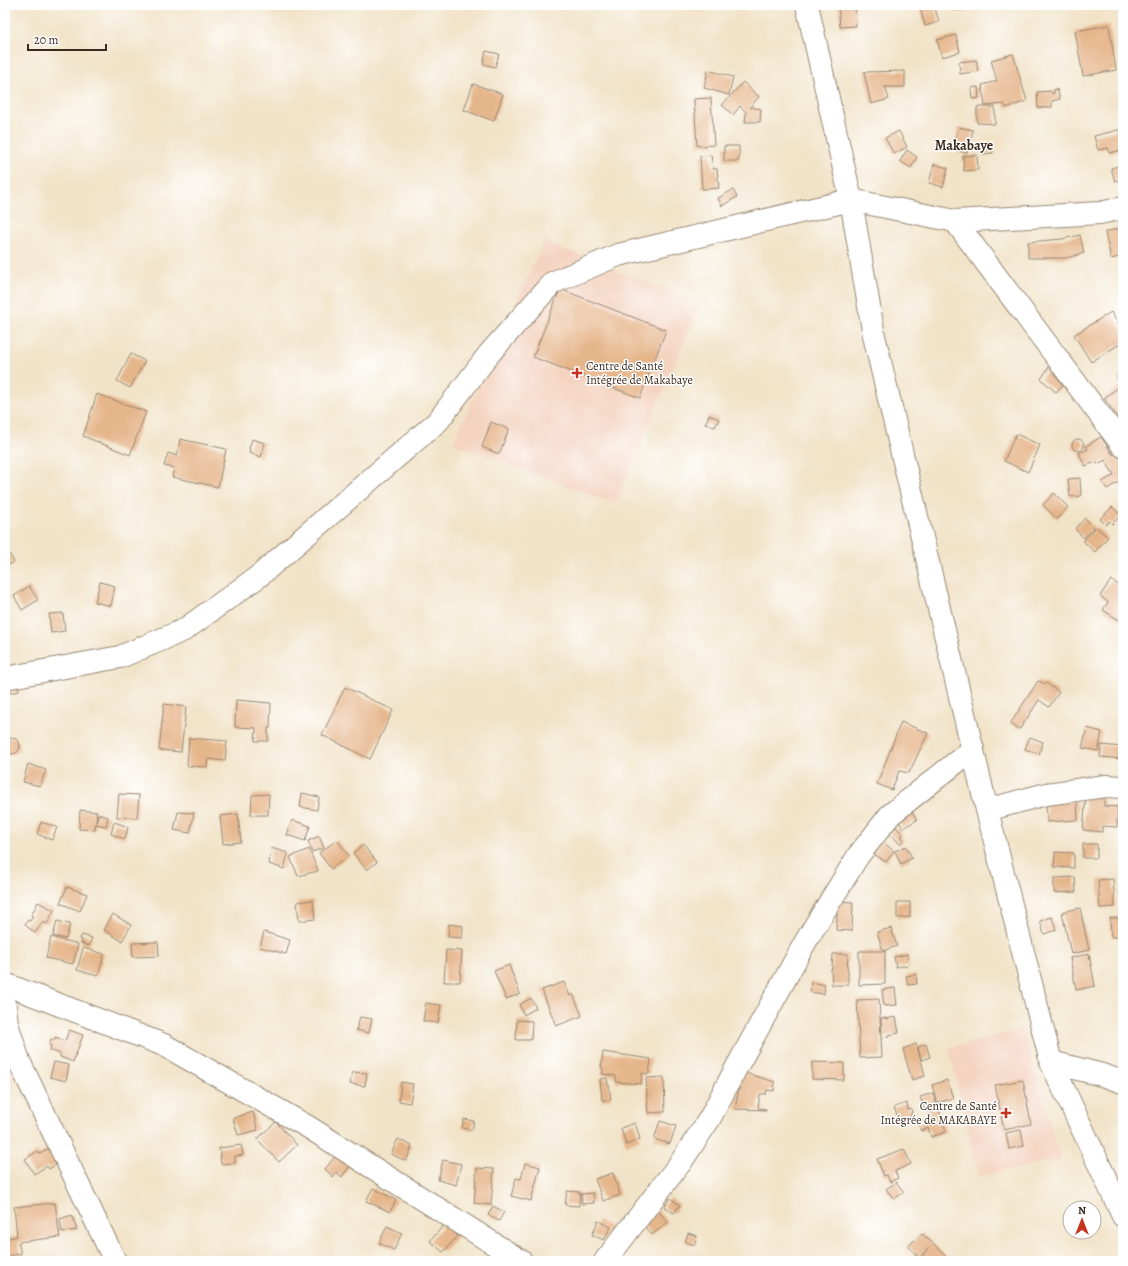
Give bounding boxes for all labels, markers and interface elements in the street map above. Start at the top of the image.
scale bar [28,26,106,52]
text: 20 m [34,32,58,48]
district label: Makabaye [935,136,994,155]
place label: Centre de Santé Intégrée de Makabaye [586,358,693,388]
marker: Centre de Santé Intégrée de Makabaye [571,367,583,379]
place label: Centre de Santé Intégrée de MAKABAYE [880,1098,997,1128]
marker: Centre de Santé Intégrée de MAKABAYE [1000,1107,1012,1119]
north arrow [1062,1200,1102,1240]
text: N [1078,1203,1086,1218]

